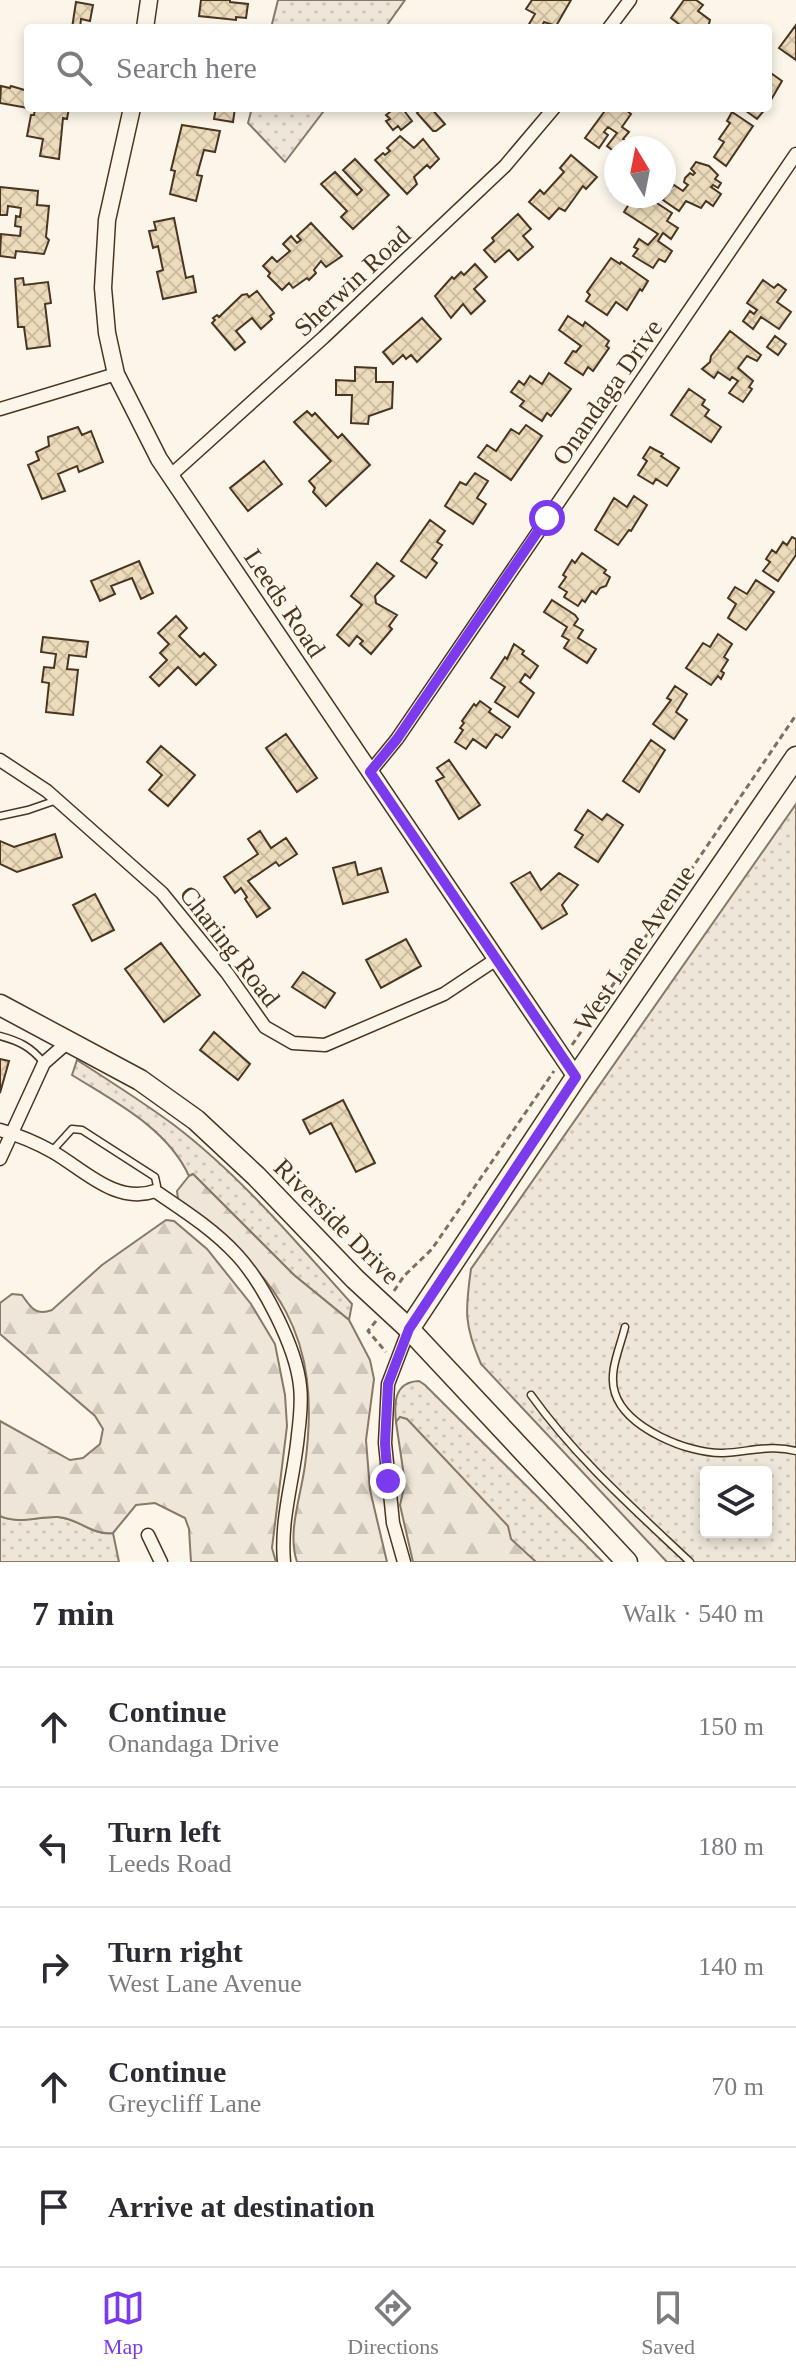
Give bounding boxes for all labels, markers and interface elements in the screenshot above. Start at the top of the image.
search box [24,24,772,112]
icon: search [52,46,96,90]
text: Search here [116,51,257,84]
north arrow [604,136,676,208]
street label: Sherwin Road [288,220,416,342]
street label: Onandaga Drive [546,314,668,471]
route start [529,500,565,536]
street label: Leeds Road [238,544,331,663]
street label: West Lane Avenue [568,860,701,1037]
street label: Charing Road [173,880,286,1012]
street label: Riverside Drive [268,1153,405,1290]
route end [370,1463,406,1499]
map controls [700,1466,772,1538]
button: layers [700,1466,772,1538]
text: 7 min [32,1595,114,1632]
text: Walk · 540 m [622,1599,764,1628]
text: Continue [108,1695,226,1728]
icon: ahead [32,1705,76,1749]
text: 150 m [698,1712,764,1741]
text: Onandaga Drive [108,1729,279,1758]
text: Turn left [108,1815,221,1848]
icon: left [32,1825,76,1869]
text: 180 m [698,1832,764,1861]
text: Leeds Road [108,1849,231,1878]
text: Turn right [108,1935,243,1968]
icon: right [32,1945,76,1989]
text: 140 m [698,1952,764,1981]
text: West Lane Avenue [108,1969,302,1998]
text: Continue [108,2055,226,2088]
icon: ahead [32,2065,76,2109]
text: 70 m [711,2072,764,2101]
text: Greycliff Lane [108,2089,261,2118]
icon: arrive [32,2185,76,2229]
text: Arrive at destination [108,2190,375,2223]
tab: Map [101,2286,145,2360]
tab: Directions [347,2286,439,2360]
tab: Saved [641,2286,695,2360]

